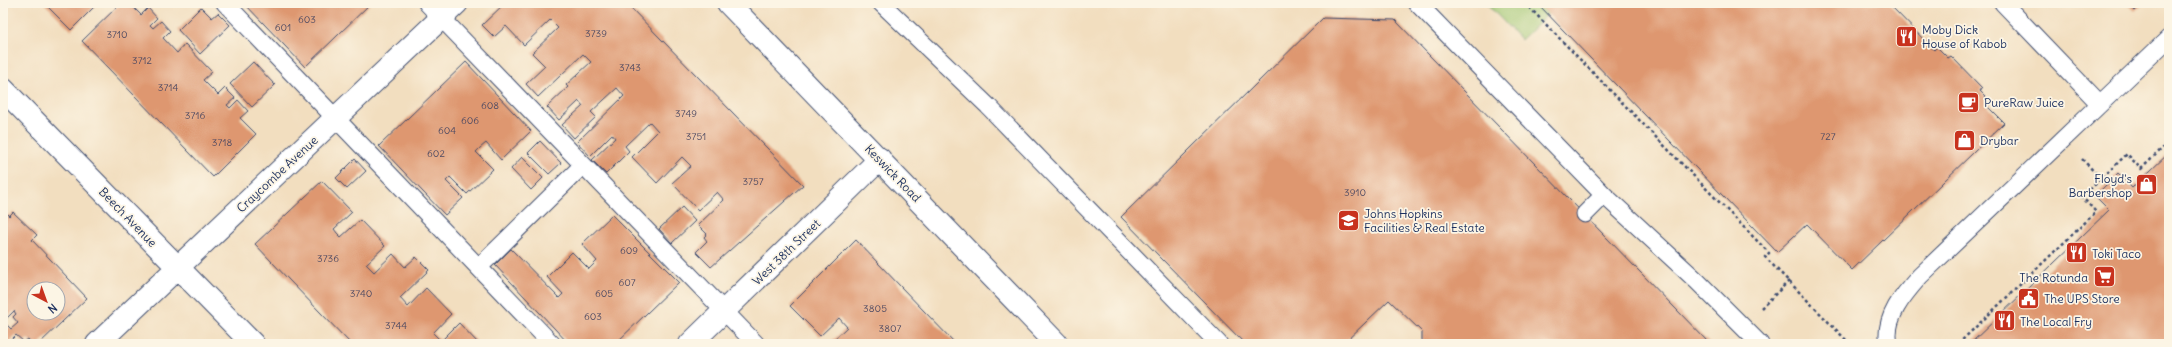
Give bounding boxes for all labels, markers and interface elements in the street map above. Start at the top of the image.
house number: 603 [298,13,316,26]
house number: 601 [275,21,291,34]
place label: Moby Dick House of Kabob [1922,22,2007,51]
restaurant icon: Moby Dick House of Kabob [1893,23,1919,49]
house number: 3739 [585,27,607,40]
house number: 3710 [106,28,128,41]
house number: 3712 [132,54,153,67]
house number: 3743 [619,61,641,74]
house number: 3714 [158,81,178,94]
cafe icon: PureRaw Juice [1955,89,1981,115]
place label: PureRaw Juice [1984,95,2064,110]
house number: 608 [481,99,499,112]
house number: 3749 [675,107,697,120]
house number: 3716 [185,109,205,122]
house number: 606 [461,114,479,127]
house number: 604 [438,124,456,137]
shop icon: Drybar [1951,127,1977,153]
house number: 3751 [686,130,706,143]
house number: 727 [1820,130,1836,143]
street label: Craycombe Avenue [233,132,321,216]
place label: Drybar [1980,133,2019,148]
house number: 3718 [212,136,232,149]
street label: Keswick Road [862,141,924,205]
house number: 602 [427,147,445,160]
place label: Floyd's Barbershop [2068,171,2132,200]
shop icon: Floyd's Barbershop [2134,172,2160,198]
house number: 3757 [742,175,764,188]
street label: Beech Avenue [96,184,160,250]
house number: 3910 [1344,186,1366,199]
place label: Johns Hopkins Facilities & Real Estate [1364,206,1485,235]
school or university icon: Johns Hopkins Facilities & Real Estate [1335,207,1361,233]
street label: West 38th Street [749,216,823,288]
restaurant icon: Toki Taco [2063,240,2089,266]
house number: 609 [620,244,638,257]
place label: Toki Taco [2092,246,2141,261]
house number: 3736 [317,252,339,265]
supermarket icon: The Rotunda [2091,264,2117,290]
place label: The Rotunda [2019,270,2088,285]
house number: 607 [618,276,636,289]
north arrow [26,281,66,321]
public building icon: The UPS Store [2016,285,2042,311]
house number: 3740 [350,287,372,300]
house number: 605 [595,287,613,300]
place label: The UPS Store [2044,291,2120,306]
text: N [45,301,60,316]
house number: 3805 [863,302,887,315]
restaurant icon: The Local Fry [1992,308,2018,334]
house number: 603 [584,310,602,323]
place label: The Local Fry [2020,314,2092,329]
house number: 3744 [385,319,407,332]
house number: 3807 [879,322,901,335]

